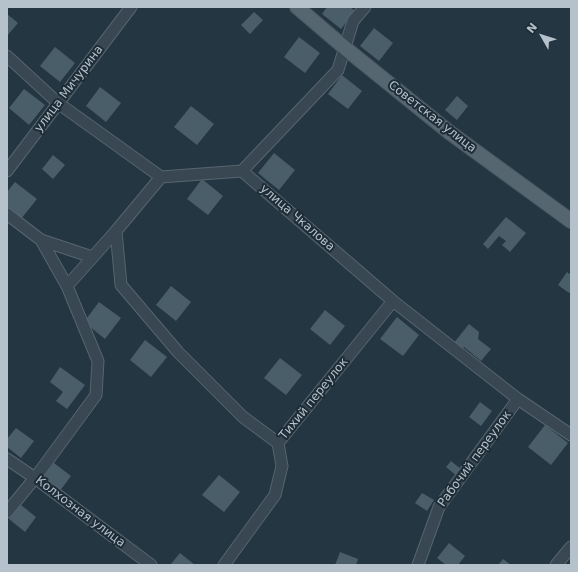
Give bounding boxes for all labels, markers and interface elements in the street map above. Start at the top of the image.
north arrow [522,16,562,56]
text: N [524,20,540,36]
street label: улица Мичурина [32,43,106,135]
street label: Советская улица [385,78,479,156]
street label: улица Чкалова [257,182,337,254]
street label: Тихий переулок [277,355,351,443]
street label: Рабочий переулок [435,408,515,510]
street label: Колхозная улица [32,474,128,550]

